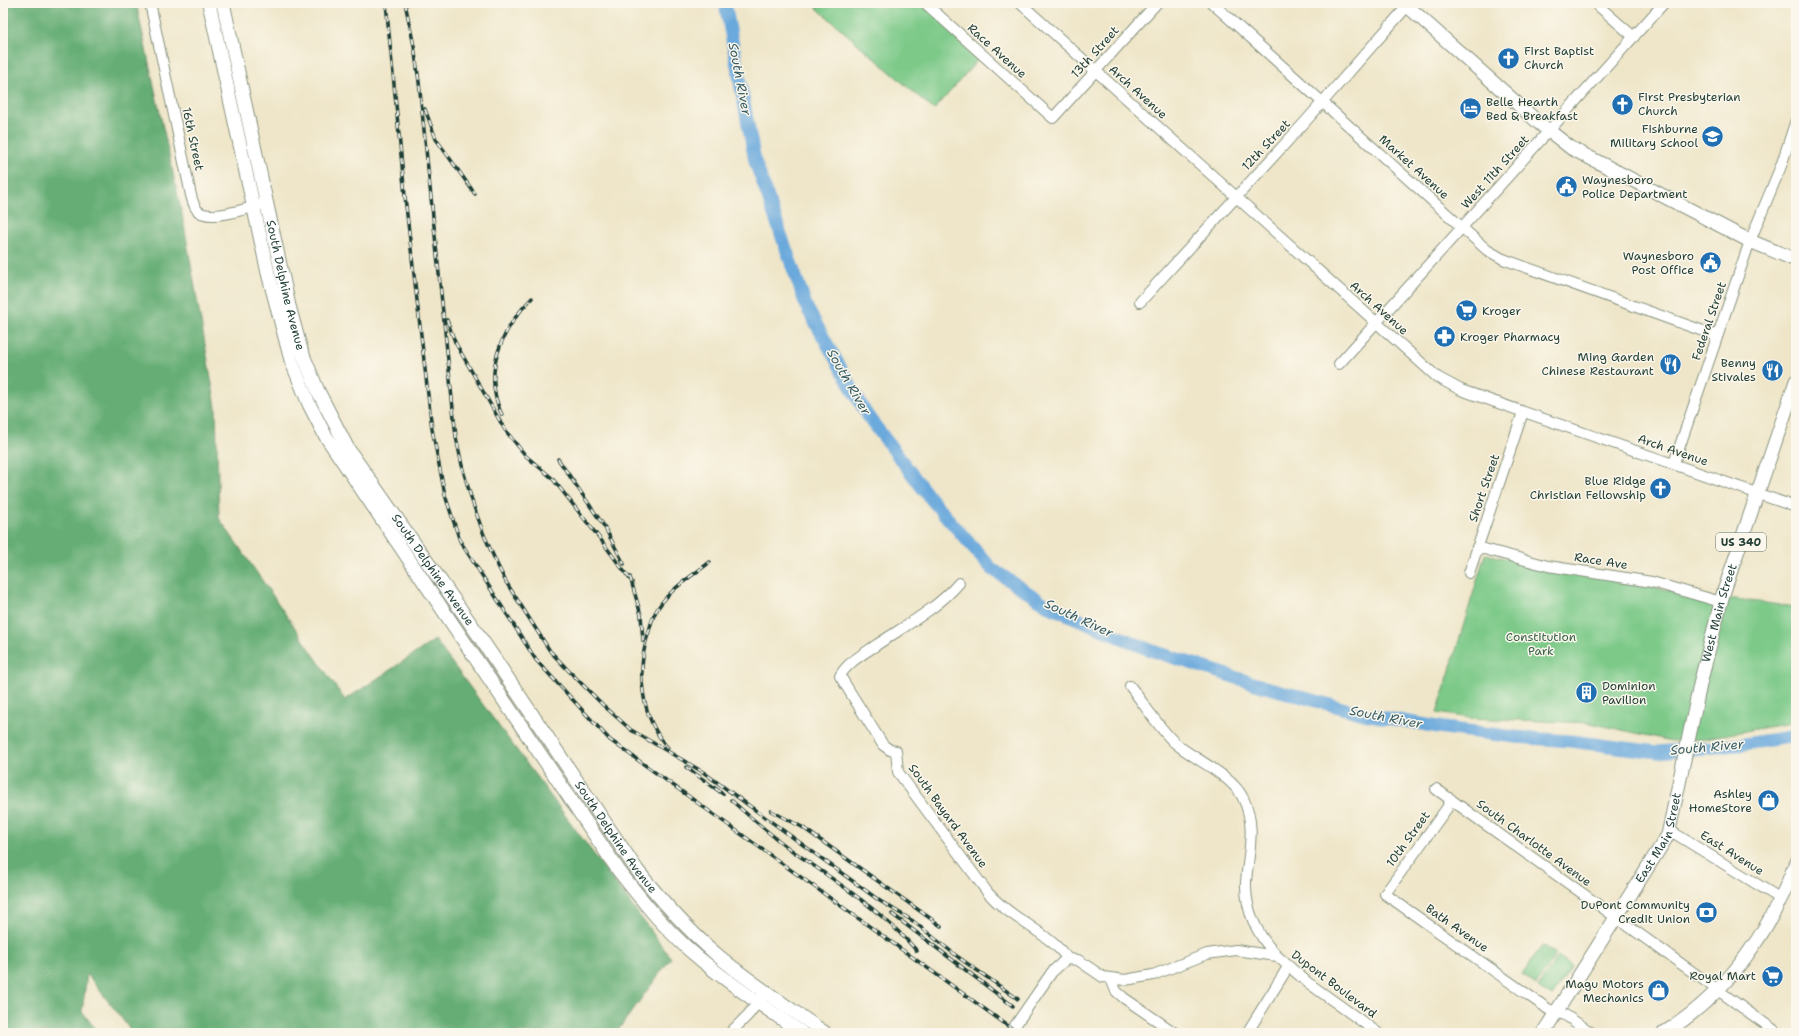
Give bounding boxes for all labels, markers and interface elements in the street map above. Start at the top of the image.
street label: Race Avenue [964,20,1030,82]
street label: 13th Street [1067,23,1123,81]
water label: South River [725,41,756,118]
place label: First Baptist Church [1524,43,1594,73]
church icon: First Baptist Church [1496,45,1522,71]
street label: Arch Avenue [1105,62,1171,123]
place label: First Presbyterian Church [1638,89,1741,119]
church icon: First Presbyterian Church [1610,91,1636,117]
place label: Belle Hearth Bed & Breakfast [1486,94,1578,124]
hotel icon: Belle Hearth Bed & Breakfast [1457,96,1483,122]
street label: 16th Street [178,106,208,172]
street label: 12th Street [1238,116,1294,174]
place label: Fishburne Military School [1610,121,1698,151]
school or university icon: Fishburne Military School [1700,123,1726,149]
street label: Market Avenue [1376,131,1452,203]
street label: West 11th Street [1458,132,1532,212]
place label: Waynesboro Police Department [1582,172,1688,202]
public building icon: Waynesboro Police Department [1554,174,1580,200]
street label: South Delphine Avenue [263,219,309,352]
place label: Waynesboro Post Office [1623,248,1694,278]
public building icon: Waynesboro Post Office [1697,250,1723,276]
street label: Arch Avenue [1346,278,1412,339]
street label: Federal Street [1688,280,1730,362]
supermarket icon: Kroger [1453,298,1479,324]
place label: Kroger [1482,303,1521,319]
pharmacy icon: Kroger Pharmacy [1431,324,1457,350]
place label: Kroger Pharmacy [1460,329,1560,345]
water label: South River [823,346,875,419]
place label: Ming Garden Chinese Restaurant [1541,349,1654,379]
restaurant icon: Ming Garden Chinese Restaurant [1657,351,1683,377]
place label: Benny Stivales [1711,355,1756,385]
restaurant icon: Benny Stivales [1759,357,1785,383]
street label: Arch Avenue [1636,431,1710,470]
street label: Short Street [1465,452,1503,524]
place label: Blue Ridge Christian Fellowship [1530,473,1646,503]
church icon: Blue Ridge Christian Fellowship [1648,475,1674,501]
street label: South Delphine Avenue [388,511,478,629]
road number: US 340 [1716,533,1766,551]
street label: Race Ave [1573,549,1629,573]
street label: West Main Street [1698,562,1741,664]
water label: South River [1042,595,1117,642]
park label: Constitution Park [1506,629,1576,659]
place label: Dominion Pavilion [1602,678,1656,708]
building icon: Dominion Pavilion [1574,680,1600,706]
water label: South River [1348,702,1425,733]
water label: South River [1670,735,1745,759]
street label: South Bayard Avenue [905,761,991,871]
street label: South Delphine Avenue [571,778,661,897]
place label: Ashley HomeStore [1689,786,1752,816]
shop icon: Ashley HomeStore [1755,788,1781,814]
street label: East Main Street [1632,791,1685,886]
street label: South Charlotte Avenue [1473,796,1595,890]
street label: 10th Street [1382,808,1434,870]
street label: East Avenue [1697,827,1767,879]
place label: DuPont Community Credit Union [1581,897,1690,927]
bank icon: DuPont Community Credit Union [1693,899,1719,925]
street label: Bath Avenue [1422,900,1492,956]
street label: Dupont Boulevard [1288,947,1380,1022]
supermarket icon: Royal Mart [1759,963,1785,989]
place label: Royal Mart [1690,968,1756,984]
place label: Magu Motors Mechanics [1565,976,1644,1006]
shop icon: Magu Motors Mechanics [1646,978,1672,1004]

